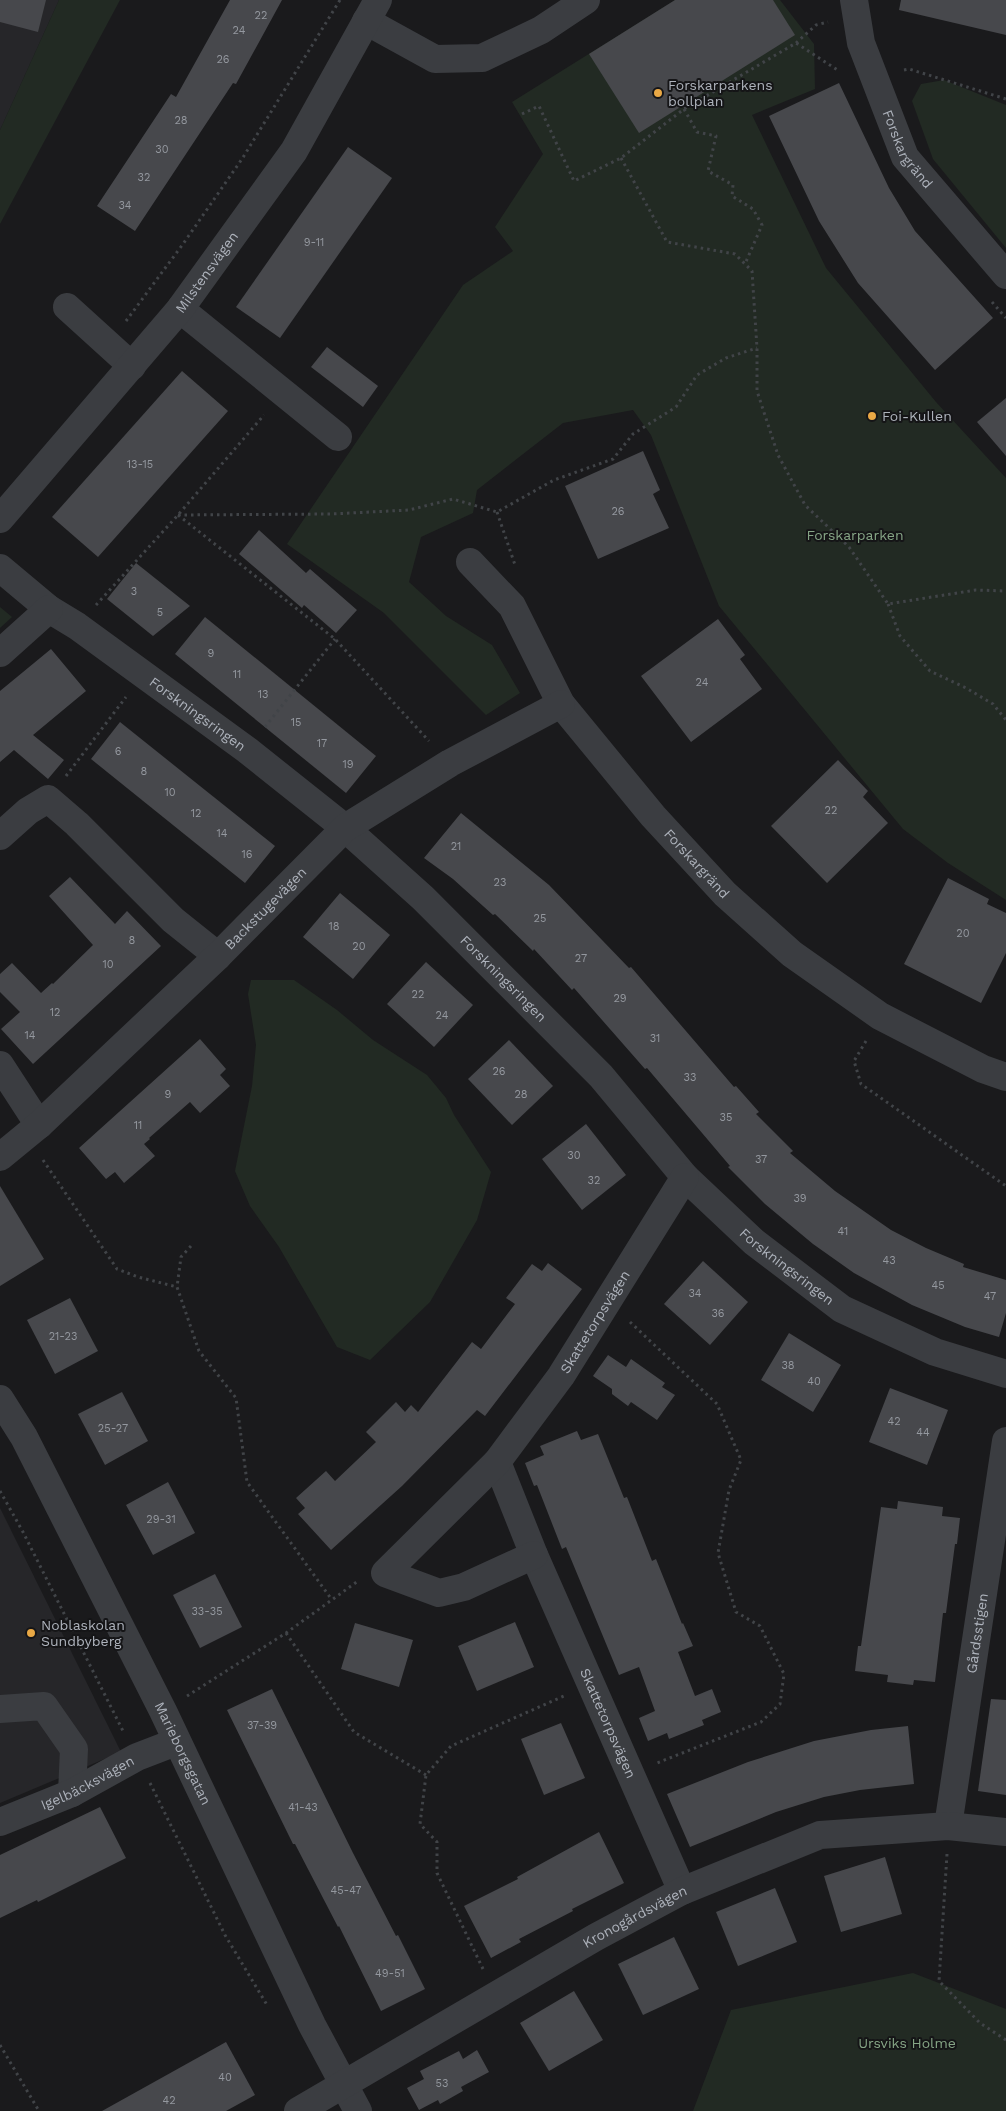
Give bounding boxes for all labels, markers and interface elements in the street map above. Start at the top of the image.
house number: 22 [255,9,267,22]
house number: 24 [233,24,246,37]
house number: 26 [216,53,230,66]
place label: Forskarparkens bollplan [668,77,773,109]
marker: Forskarparkens bollplan [652,87,664,99]
street label: Forskargränd [880,107,936,191]
house number: 28 [174,114,188,127]
house number: 30 [155,143,169,156]
house number: 32 [138,171,150,184]
house number: 34 [118,199,132,212]
street label: Milstensvägen [172,228,241,316]
house number: 9-11 [304,236,324,249]
place label: Foi-Kullen [882,408,952,424]
marker: Foi-Kullen [866,410,878,422]
house number: 13-15 [127,458,153,471]
house number: 26 [611,505,625,518]
park label: Forskarparken [806,527,904,543]
house number: 3 [131,585,137,598]
house number: 5 [157,606,163,619]
house number: 9 [208,647,215,660]
house number: 11 [233,668,241,681]
street label: Forskningsringen [146,674,249,754]
house number: 24 [696,676,709,689]
house number: 13 [258,688,268,701]
house number: 15 [291,716,301,729]
house number: 17 [317,737,327,750]
house number: 6 [115,745,122,758]
house number: 19 [342,758,354,771]
house number: 8 [141,765,148,778]
house number: 10 [164,786,176,799]
house number: 22 [825,804,837,817]
house number: 12 [191,807,201,820]
street label: Forskargränd [661,826,733,901]
house number: 14 [216,827,228,840]
house number: 21 [451,840,461,853]
house number: 16 [242,848,253,861]
street label: Backstugevägen [221,864,310,953]
house number: 23 [494,876,506,889]
house number: 25 [534,912,546,925]
house number: 18 [328,920,340,933]
house number: 20 [956,927,970,940]
street label: Forskningsringen [457,932,550,1025]
house number: 8 [129,934,136,947]
house number: 20 [352,940,366,953]
house number: 27 [575,952,587,965]
house number: 10 [102,958,114,971]
house number: 22 [412,988,424,1001]
house number: 29 [613,992,627,1005]
house number: 12 [50,1006,60,1019]
house number: 24 [436,1009,449,1022]
house number: 14 [24,1029,36,1042]
house number: 31 [650,1032,660,1045]
house number: 26 [492,1065,506,1078]
house number: 33 [684,1071,696,1084]
house number: 9 [165,1088,172,1101]
house number: 28 [514,1088,528,1101]
house number: 35 [720,1111,732,1124]
house number: 11 [134,1119,142,1132]
house number: 30 [567,1149,581,1162]
house number: 37 [755,1153,767,1166]
house number: 32 [588,1174,600,1187]
house number: 39 [793,1192,807,1205]
street label: Forskningsringen [736,1225,837,1308]
house number: 41 [838,1225,848,1238]
house number: 43 [882,1254,896,1267]
street label: Skattetorpsvägen [557,1267,633,1376]
house number: 45 [931,1279,945,1292]
house number: 34 [688,1287,702,1300]
house number: 47 [984,1290,996,1303]
house number: 36 [711,1307,725,1320]
house number: 21-23 [49,1330,77,1343]
house number: 38 [781,1359,795,1372]
house number: 40 [807,1375,821,1388]
house number: 42 [887,1415,901,1428]
house number: 25-27 [98,1422,128,1435]
house number: 44 [916,1426,930,1439]
house number: 29-31 [146,1513,176,1526]
street label: Gårdsstigen [963,1592,991,1674]
house number: 33-35 [191,1605,223,1618]
place label: Noblaskolan Sundbyberg [41,1617,125,1649]
marker: Noblaskolan Sundbyberg [25,1627,37,1639]
street label: Skattetorpsvägen [577,1666,639,1781]
street label: Marieborgsgatan [152,1699,214,1807]
house number: 37-39 [247,1719,277,1732]
street label: Igelbäcksvägen [38,1752,137,1813]
house number: 41-43 [288,1801,318,1814]
street label: Kronogårdsvägen [580,1882,689,1951]
house number: 45-47 [330,1884,362,1897]
house number: 49-51 [375,1967,405,1980]
park label: Ursviks Holme [858,2035,956,2051]
house number: 40 [218,2071,232,2084]
house number: 53 [436,2077,448,2090]
house number: 42 [162,2094,176,2107]

